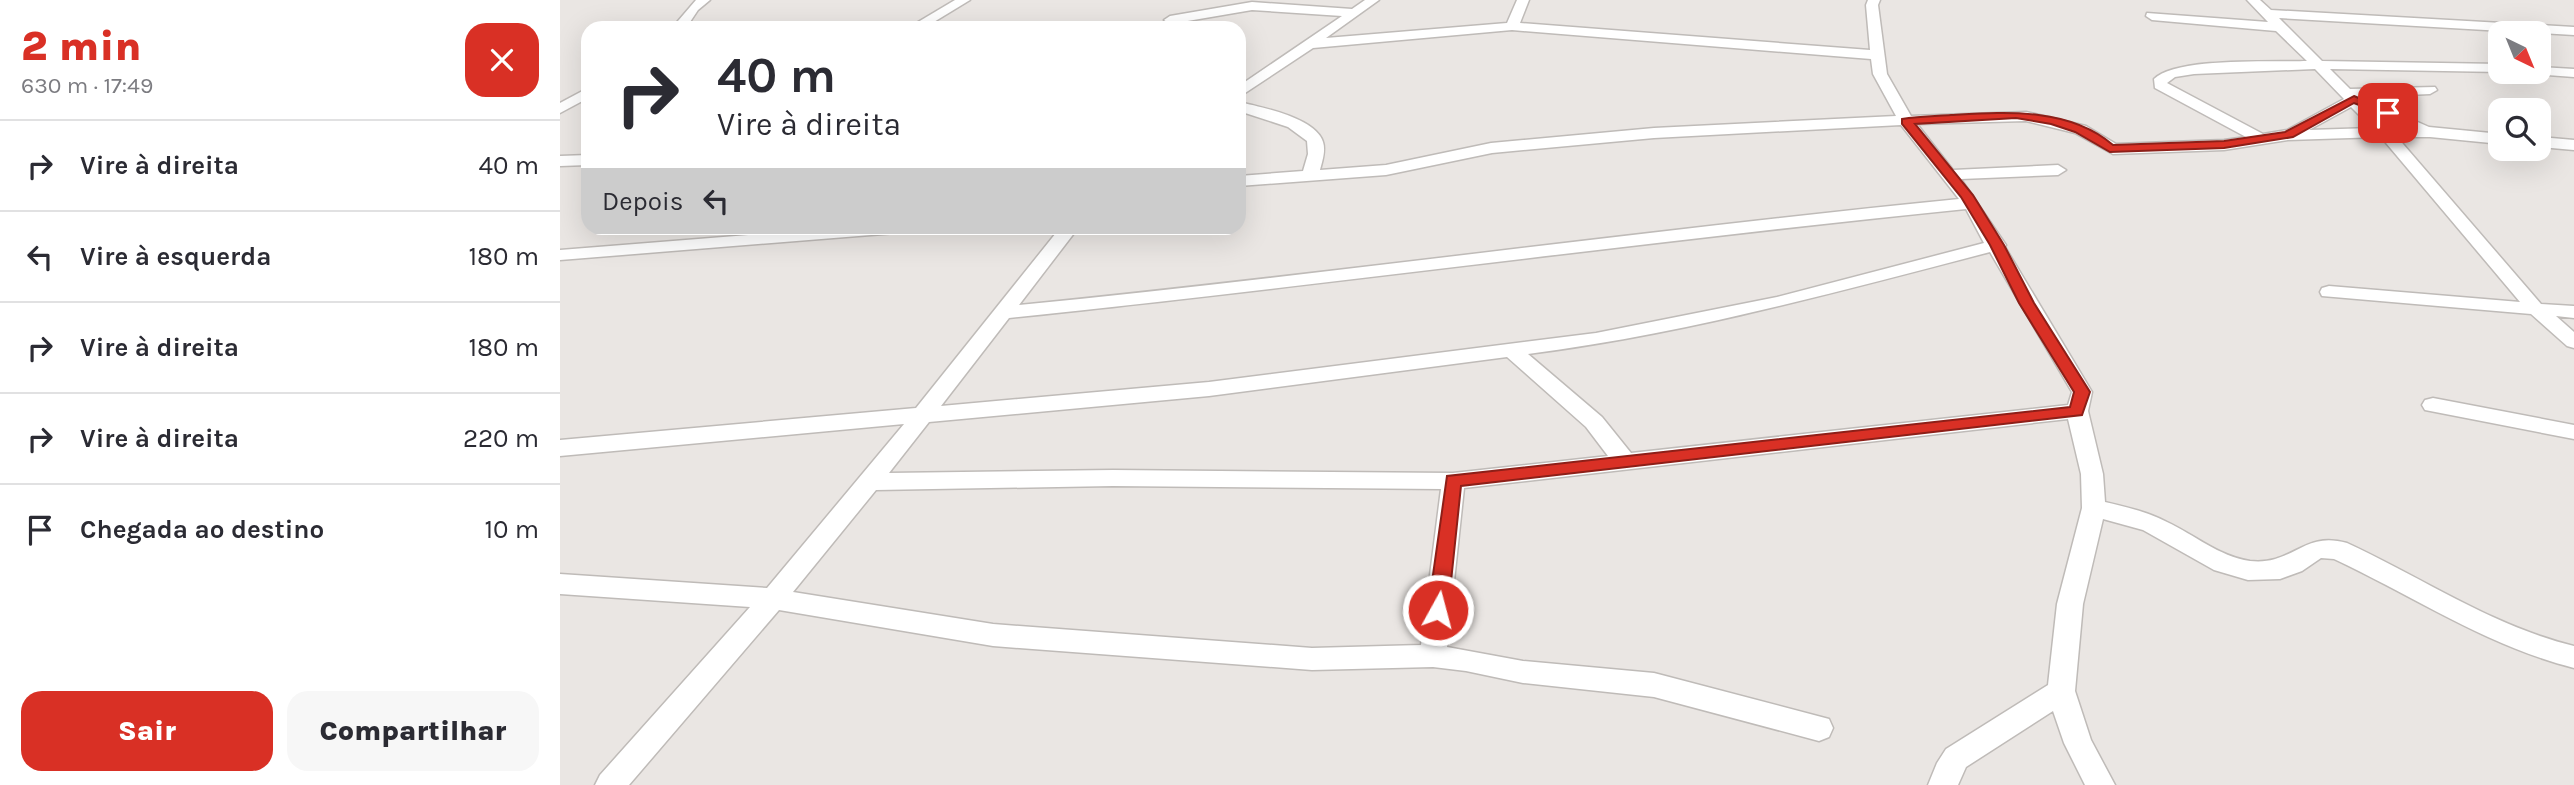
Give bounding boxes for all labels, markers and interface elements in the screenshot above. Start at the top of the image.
text: 2 min [21,21,141,71]
north arrow [2488,21,2552,84]
map controls [2488,21,2551,161]
button: close [465,23,539,97]
text: 40 m [717,47,836,104]
icon: right [602,49,693,140]
text: 630 m · 17:49 [21,72,153,99]
pin [2358,83,2418,143]
icon: arrive [2369,94,2407,132]
button: search [2488,98,2551,161]
text: Vire à direita [717,106,901,143]
icon: right [21,147,59,185]
text: Vire à direita [80,150,239,181]
text: 40 m [479,150,539,181]
icon: left [697,182,735,220]
text: Depois [602,186,683,217]
icon: left [21,238,59,276]
text: Vire à esquerda [80,241,271,272]
text: 180 m [469,241,539,272]
icon: right [21,329,59,367]
text: Vire à direita [80,332,239,363]
text: 180 m [469,332,539,363]
icon: right [21,420,59,458]
text: Vire à direita [80,423,239,454]
text: 220 m [463,423,539,454]
icon: arrive [21,511,59,549]
text: Chegada ao destino [80,514,324,545]
text: 10 m [484,514,539,545]
position arrow [1401,573,1475,647]
button: Sair [21,691,273,771]
button: Compartilhar [287,691,539,771]

